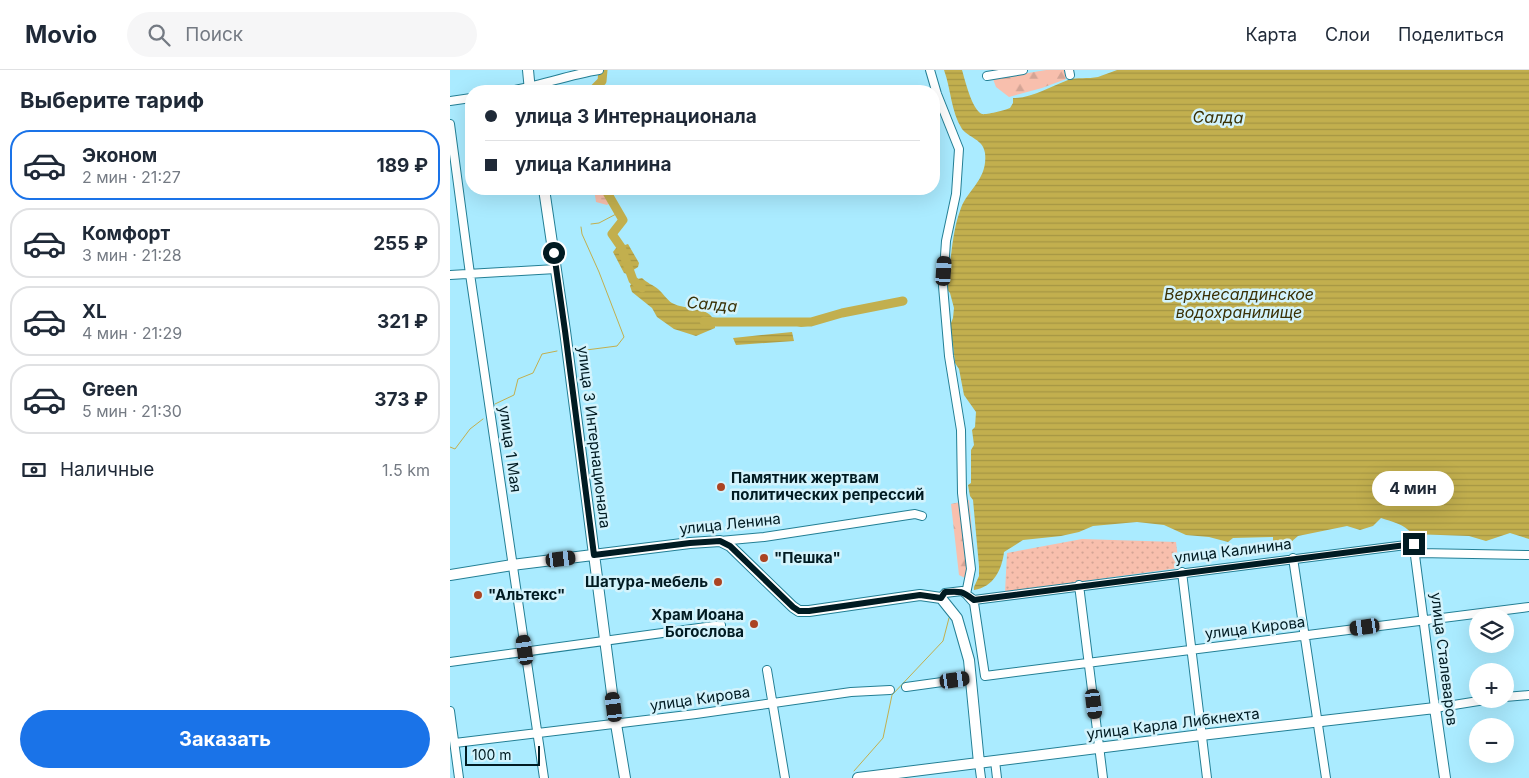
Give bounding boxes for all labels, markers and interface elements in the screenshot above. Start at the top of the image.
search box [127,12,477,57]
text: Movio [25,20,97,49]
icon: search [145,21,173,49]
text: Поиск [185,23,243,46]
text: Карта [1245,24,1297,45]
text: Слои [1325,24,1370,45]
text: Поделиться [1398,24,1504,45]
text: Выберите тариф [20,87,204,113]
text: улица 3 Интернационала [515,105,757,128]
water label: Салда [1193,107,1244,127]
icon: car [22,143,67,188]
text: Эконом [82,144,157,167]
text: улица Калинина [515,153,671,176]
text: 189 ₽ [377,154,428,177]
text: 2 мин · 21:27 [82,167,181,187]
icon: car [22,221,67,266]
text: Комфорт [82,222,170,245]
text: 255 ₽ [373,232,428,255]
route start [543,242,565,264]
text: 3 мин · 21:28 [82,245,182,265]
car [935,256,952,286]
water label: Верхнесалдинское водохранилище [1164,284,1314,322]
water label: Салда [686,292,738,316]
icon: car [22,299,67,344]
text: XL [82,300,107,323]
text: 321 ₽ [377,310,428,333]
text: 4 мин · 21:29 [82,323,182,343]
street label: улица 3 Интернационала [574,345,615,529]
icon: car [22,377,67,422]
text: Green [82,378,138,401]
text: 373 ₽ [374,388,428,411]
text: 5 мин · 21:30 [82,401,182,421]
street label: улица 1 Мая [495,404,526,494]
icon: cash [20,456,48,484]
text: Наличные [60,458,154,481]
text: 1.5 km [382,460,430,480]
place label: Памятник жертвам политических репрессий [731,468,924,504]
callout: 4 мин [1373,472,1455,506]
text: 4 мин [1389,478,1437,498]
marker: Памятник жертвам политических репрессий [715,481,727,493]
street label: улица Ленина [678,509,782,538]
route end [1403,533,1425,555]
street label: улица Калинина [1173,534,1293,567]
place label: "Пешка" [774,548,841,567]
car [545,550,576,568]
marker: "Пешка" [758,552,770,564]
place label: Шатура-мебель [585,572,708,591]
marker: Шатура-мебель [712,576,724,588]
place label: "Альтекс" [488,585,565,604]
marker: "Альтекс" [472,589,484,601]
street label: улица Сталеваров [1427,591,1462,727]
place label: Храм Иоана Богослова [651,605,744,641]
map controls [1469,608,1514,763]
button: layers [1469,608,1514,653]
street label: улица Кирова [1204,612,1306,643]
car [1349,617,1380,637]
marker: Храм Иоана Богослова [748,618,760,630]
car [515,634,534,666]
button: + [1469,663,1514,708]
car [939,670,970,690]
street label: улица Кирова [649,682,751,715]
car [1084,688,1103,720]
car [604,691,623,723]
street label: улица Карла Либкнехта [1085,703,1260,744]
button: Заказать [20,710,430,768]
button: − [1469,718,1514,763]
scale bar [465,743,540,766]
text: 100 m [472,746,512,763]

